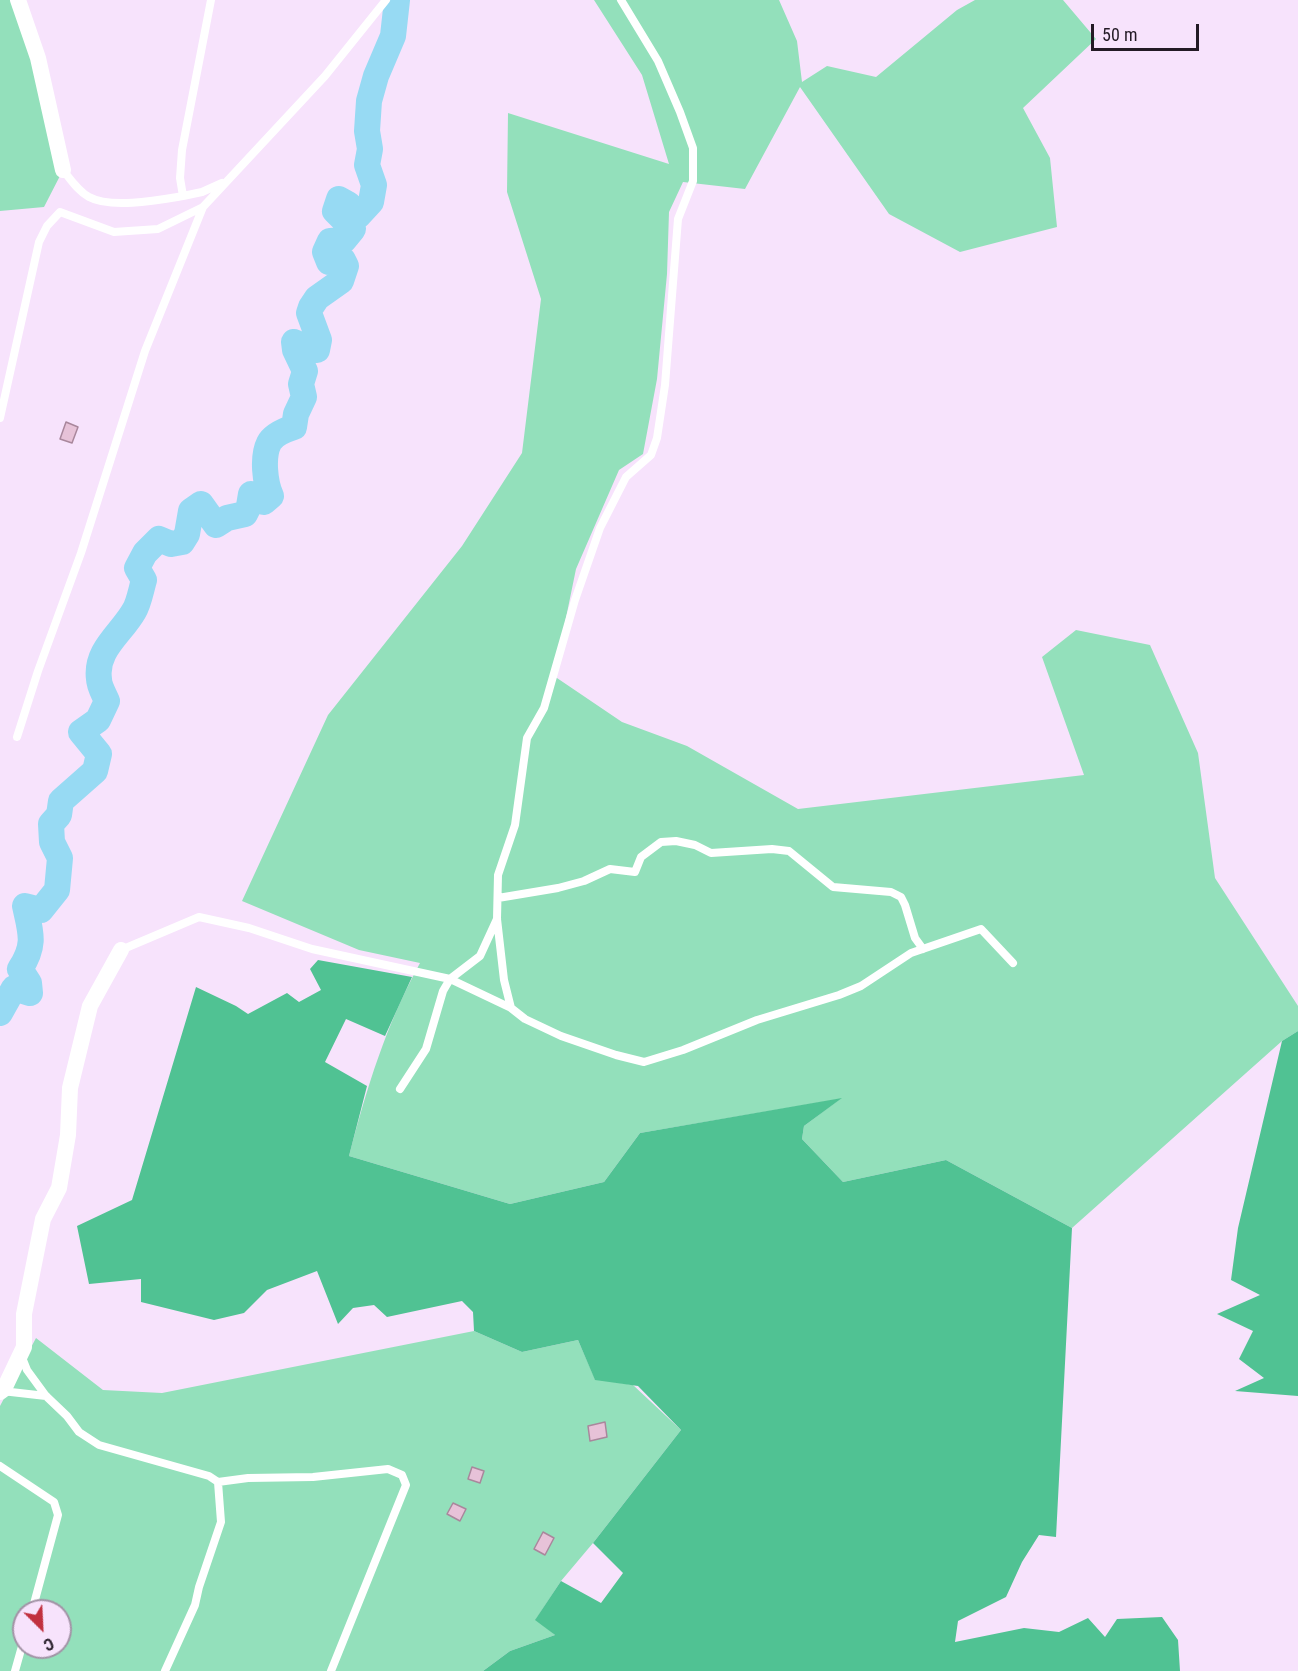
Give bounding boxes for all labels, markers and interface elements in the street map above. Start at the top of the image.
scale bar [1094,12,1202,50]
text: 50 m [1102,24,1137,45]
north arrow [12,1599,72,1659]
text: С [41,1634,57,1655]

